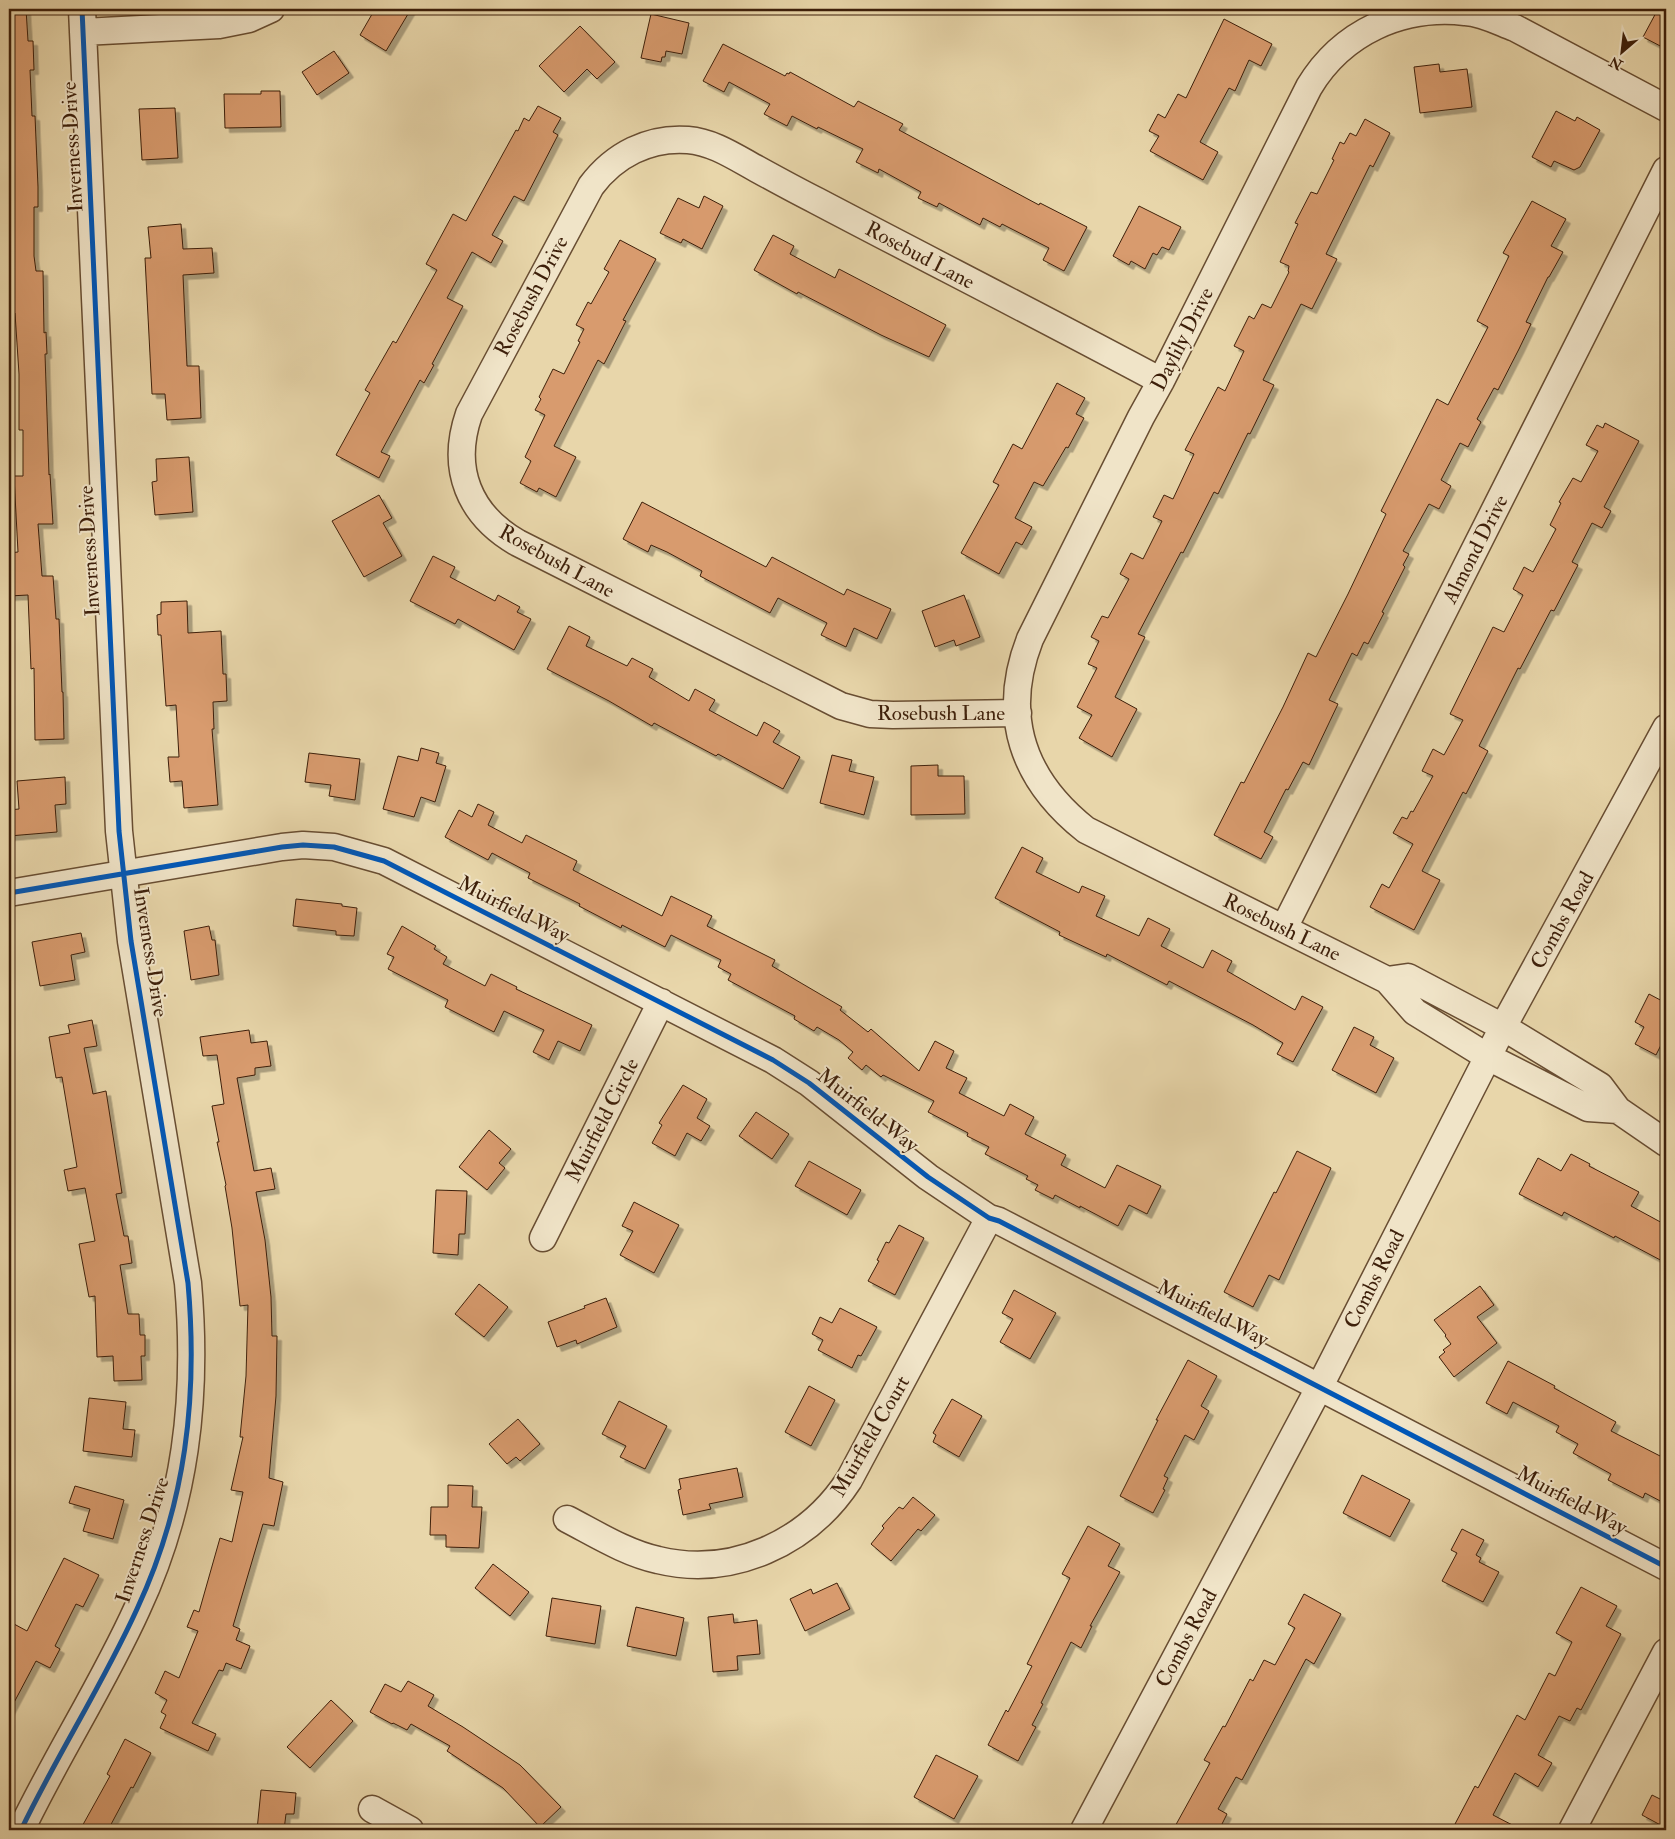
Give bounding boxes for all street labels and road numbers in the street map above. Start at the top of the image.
street label: Inverness Drive [56,81,89,213]
street label: Rosebud Lane [860,215,979,296]
street label: Rosebush Drive [488,231,575,361]
street label: Daylily Drive [1145,283,1220,396]
street label: Inverness Drive [73,485,106,617]
street label: Almond Drive [1436,490,1515,609]
street label: Rosebush Lane [494,519,619,604]
street label: Rosebush Lane [877,700,1005,727]
street label: Combs Road [1525,866,1601,974]
street label: Muirfield Way [453,870,575,949]
street label: Inverness Drive [127,885,174,1019]
street label: Rosebush Lane [1218,887,1345,968]
street label: Muirfield Circle [560,1053,645,1187]
street label: Muirfield Way [811,1062,925,1159]
street label: Combs Road [1338,1225,1411,1333]
street label: Muirfield Way [1152,1274,1274,1353]
street label: Muirfield Court [825,1371,916,1502]
street label: Muirfield Way [1512,1460,1633,1541]
street label: Inverness Drive [109,1473,176,1607]
street label: Combs Road [1149,1584,1224,1692]

